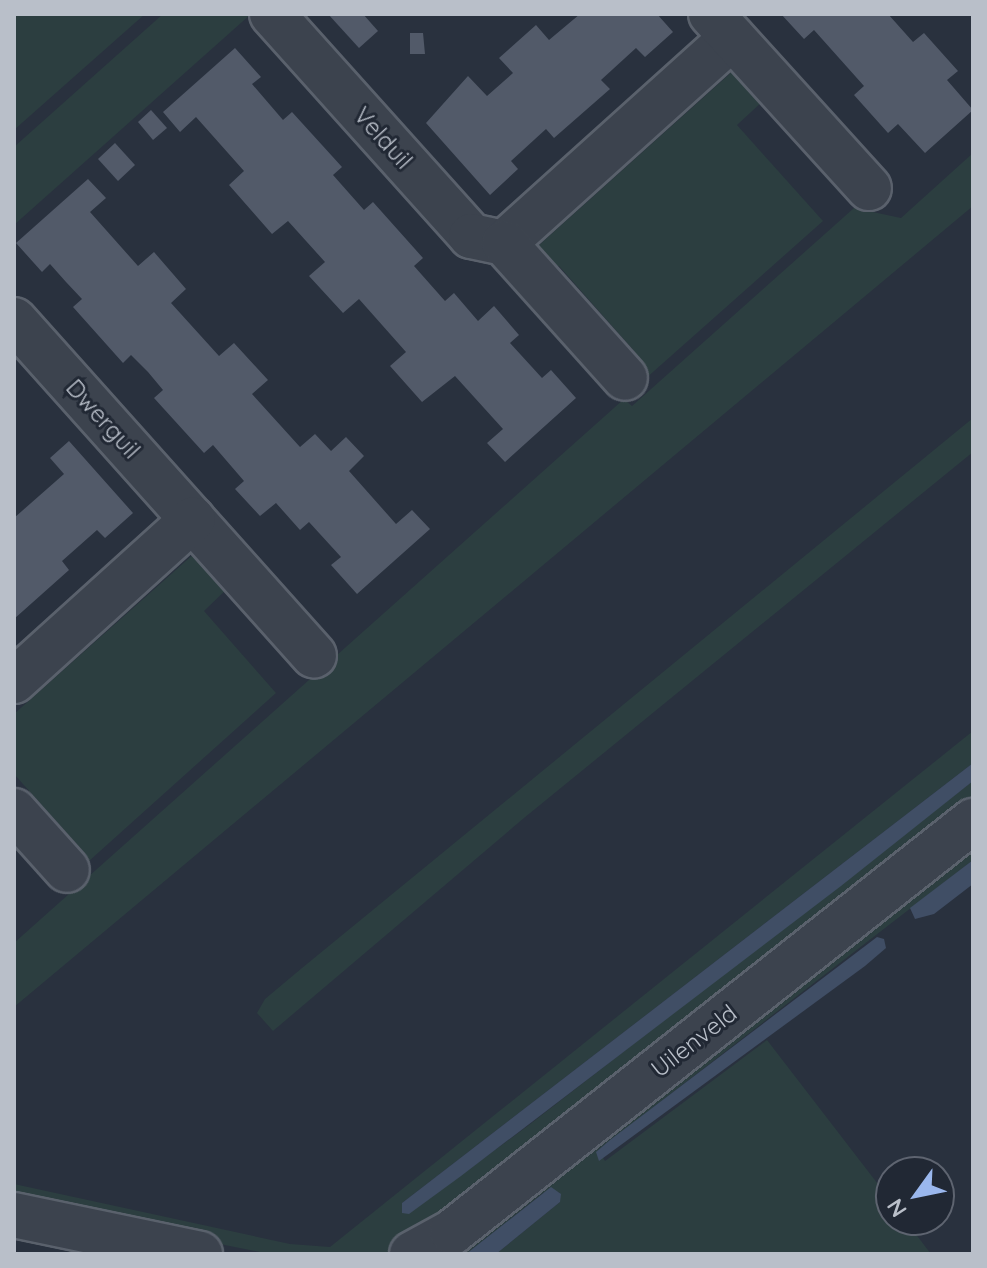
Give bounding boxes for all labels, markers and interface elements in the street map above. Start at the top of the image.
street label: Velduil [348,101,418,175]
street label: Dwerguil [60,373,146,465]
street label: Uilenveld [645,999,743,1083]
north arrow [875,1156,955,1236]
text: N [880,1194,913,1222]

